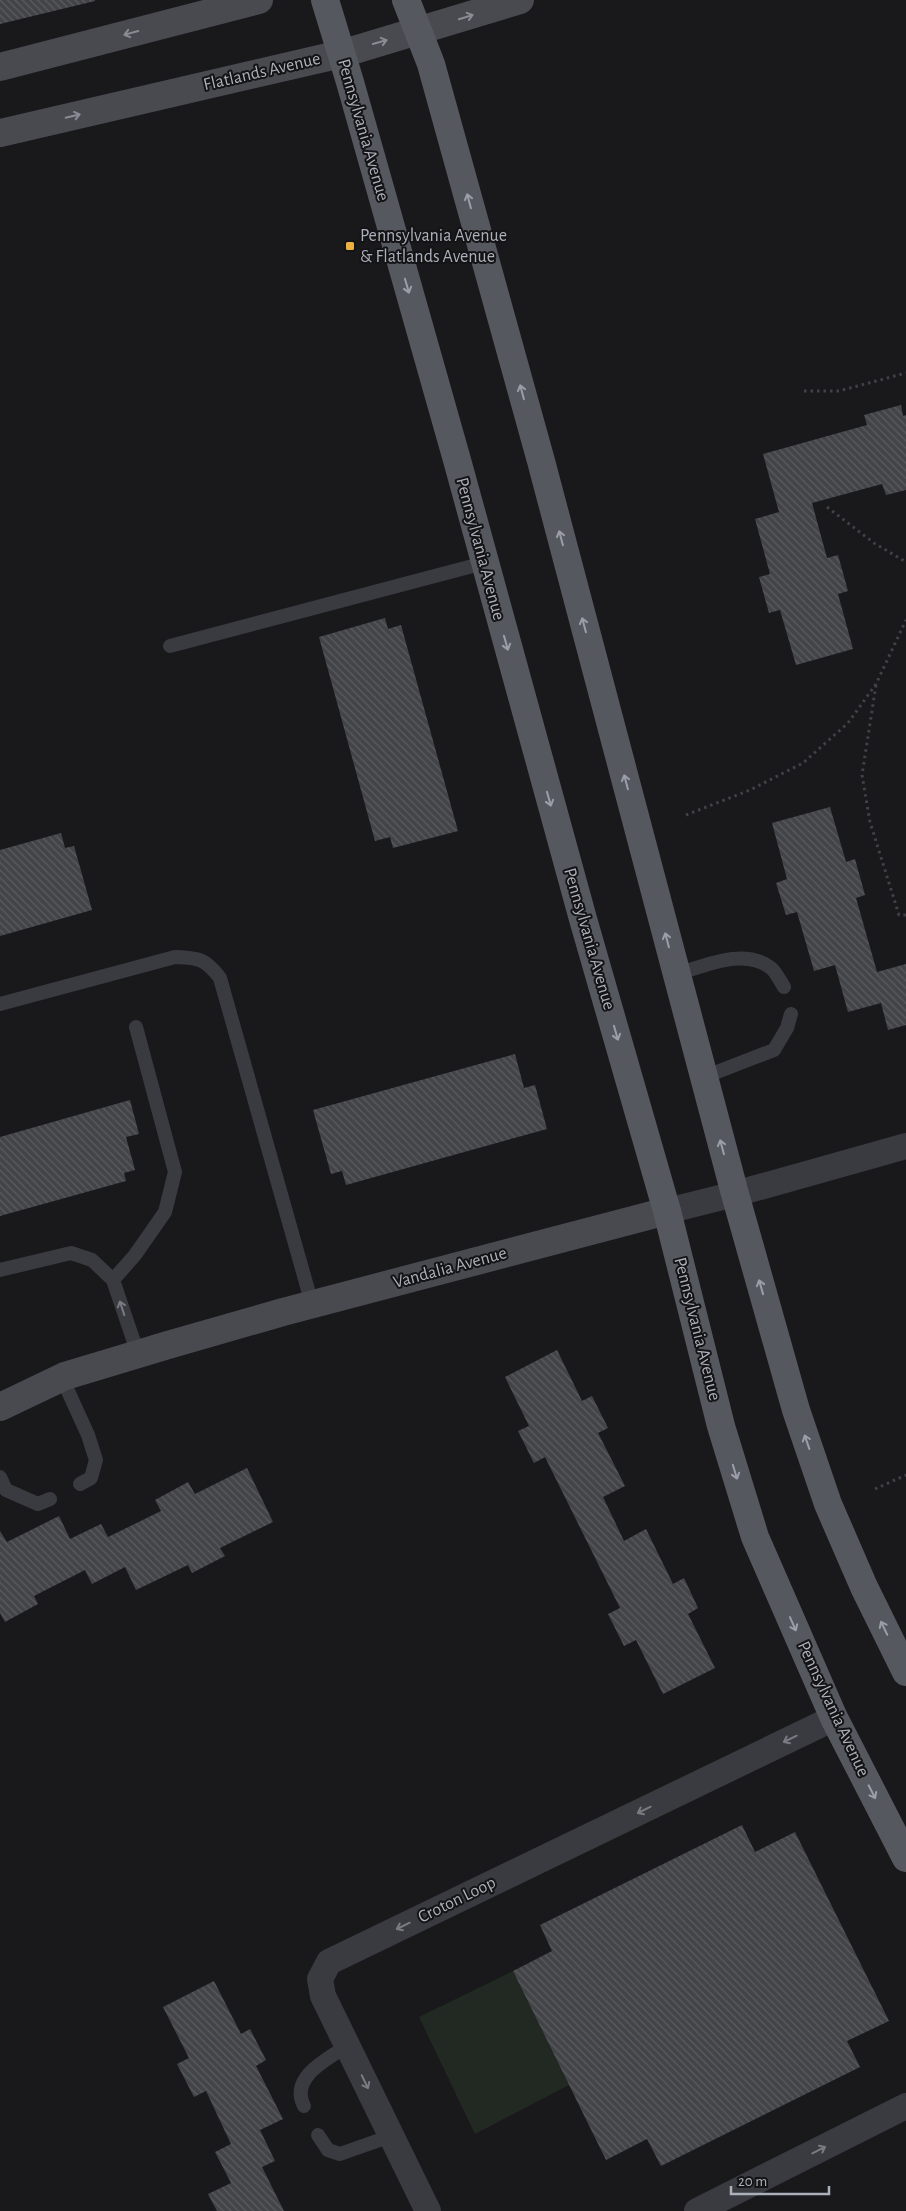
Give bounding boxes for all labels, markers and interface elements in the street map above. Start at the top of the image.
one-way arrow [457,11,473,21]
one-way arrow [123,29,139,38]
one-way arrow [372,37,388,47]
street label: Flatlands Avenue [202,50,322,94]
street label: Pennsylvania Avenue [334,57,392,203]
one-way arrow [64,111,80,120]
one-way arrow [464,194,473,210]
place label: Pennsylvania Avenue & Flatlands Avenue [360,227,507,266]
marker: Pennsylvania Avenue & Flatlands Avenue [344,240,356,252]
one-way arrow [403,277,413,293]
one-way arrow [516,384,526,400]
street label: Pennsylvania Avenue [452,476,508,622]
one-way arrow [556,531,565,547]
one-way arrow [579,618,588,634]
one-way arrow [501,634,511,650]
one-way arrow [621,775,630,791]
one-way arrow [545,791,555,807]
street label: Pennsylvania Avenue [560,866,618,1012]
one-way arrow [662,932,672,948]
one-way arrow [611,1025,621,1041]
one-way arrow [717,1140,727,1156]
street label: Vandalia Avenue [391,1244,509,1292]
street label: Pennsylvania Avenue [670,1256,724,1402]
one-way arrow [756,1279,766,1295]
one-way arrow [117,1301,126,1316]
one-way arrow [802,1434,812,1450]
one-way arrow [731,1464,741,1480]
one-way arrow [789,1616,799,1631]
one-way arrow [879,1621,889,1636]
street label: Pennsylvania Avenue [794,1639,872,1779]
one-way arrow [783,1735,798,1744]
one-way arrow [868,1784,877,1799]
one-way arrow [637,1805,652,1815]
street label: Croton Loop [415,1873,499,1927]
one-way arrow [396,1922,411,1931]
one-way arrow [360,2075,370,2090]
one-way arrow [811,2145,826,2154]
scale bar [731,2164,828,2196]
text: 20 m [738,2174,767,2189]

